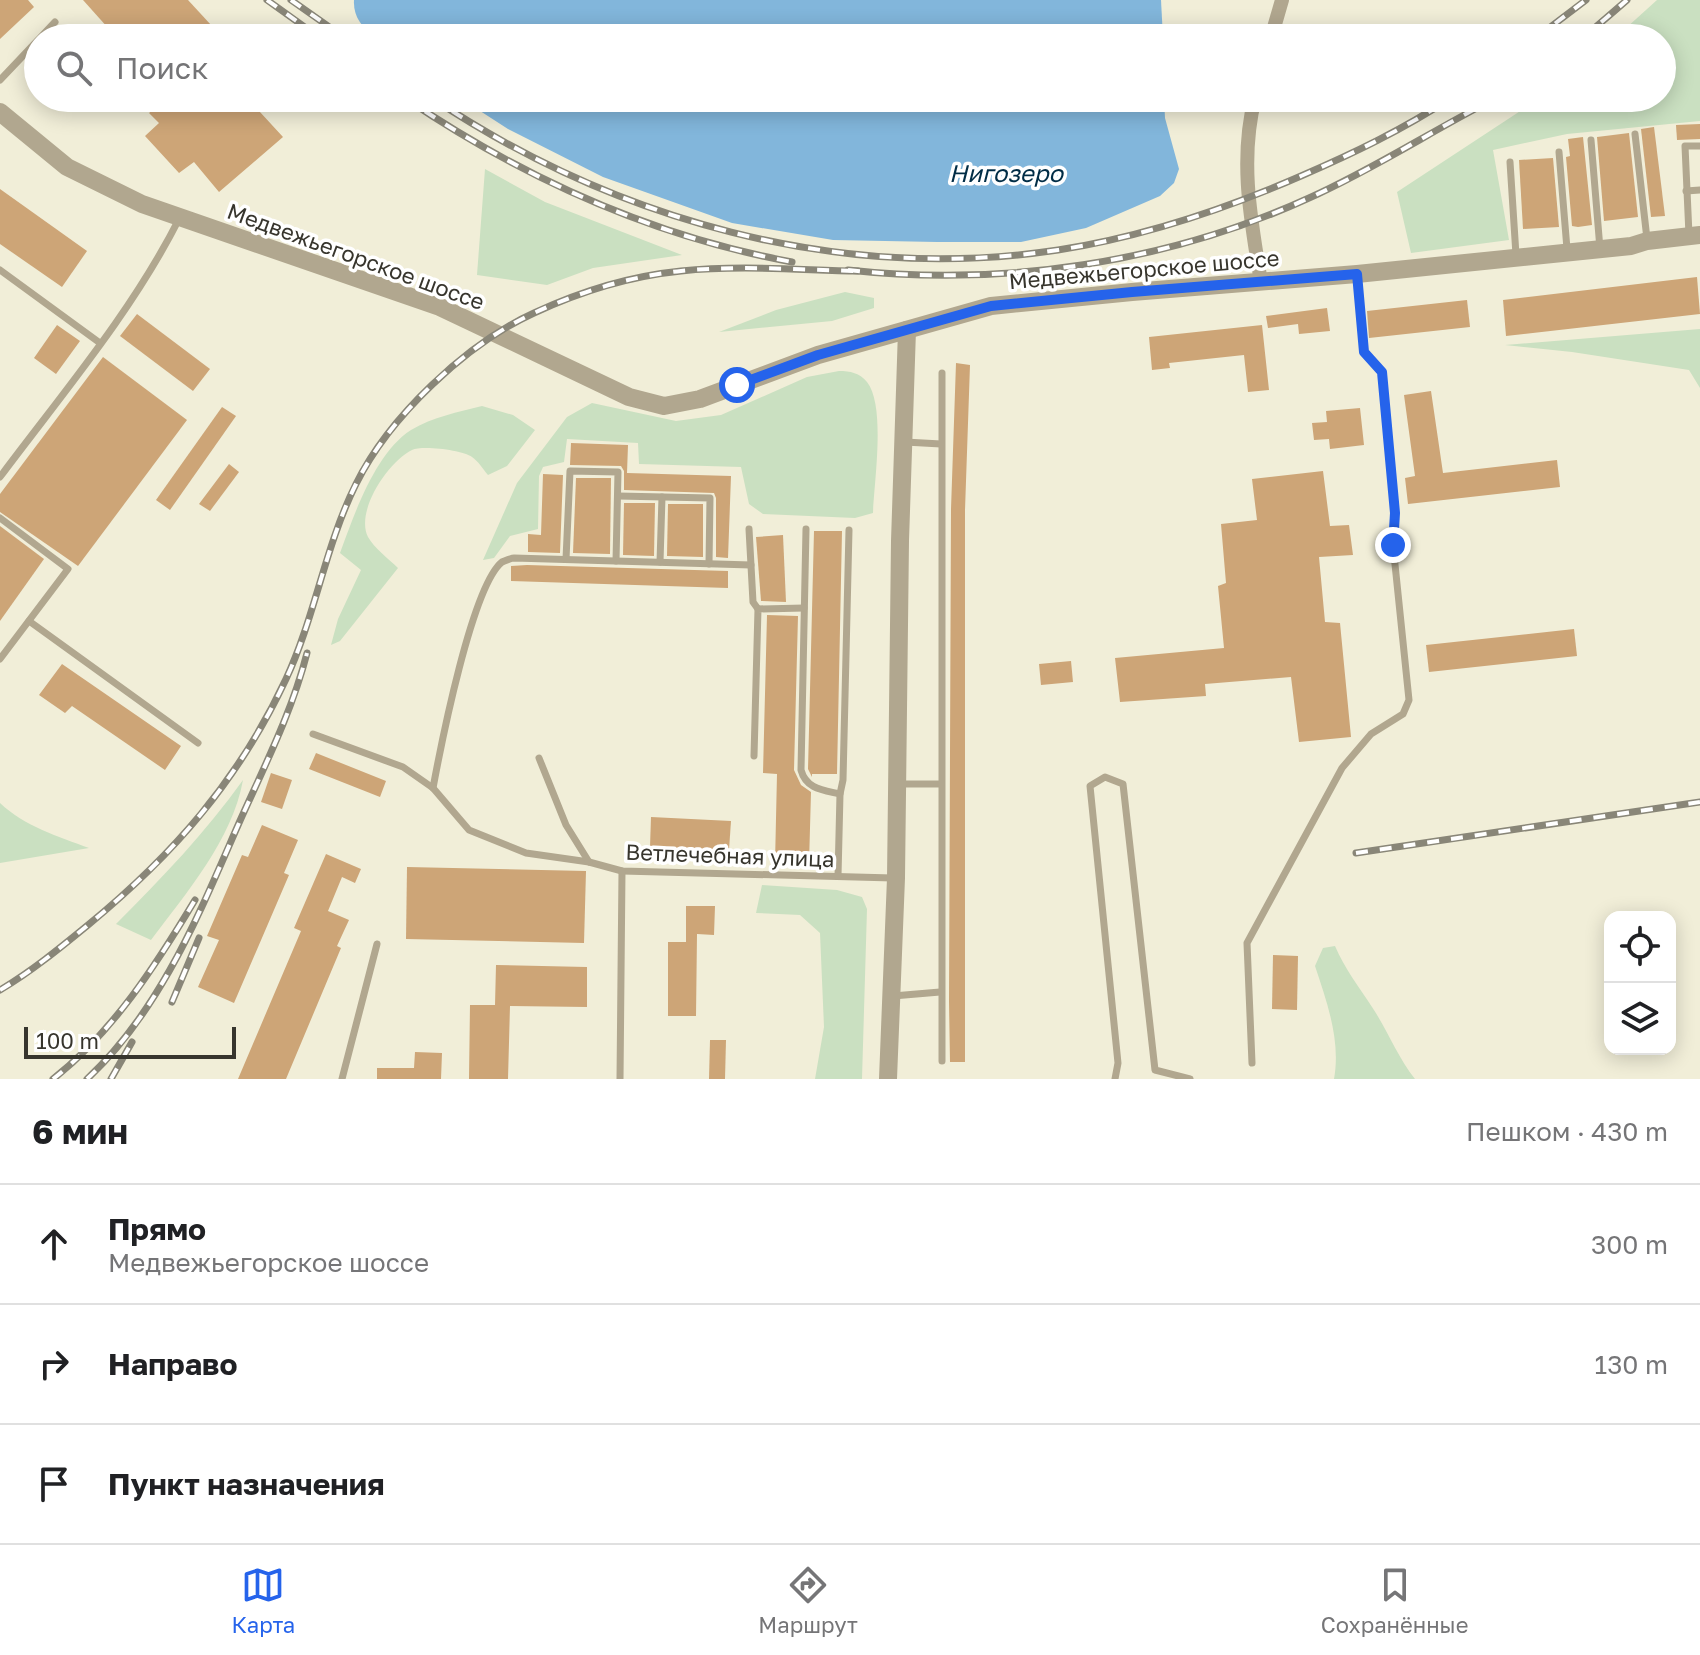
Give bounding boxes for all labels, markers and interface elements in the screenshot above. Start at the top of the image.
search box [24,24,1676,112]
icon: search [52,46,96,90]
text: Поиск [116,50,208,86]
water label: Нигозеро [949,158,1064,187]
street label: Медвежьегорское шоссе [224,197,488,315]
street label: Медвежьегорское шоссе [1007,244,1281,294]
route start [719,367,755,403]
route end [1375,527,1411,563]
street label: Ветлечебная улица [625,838,835,872]
map controls [1604,911,1676,1055]
button: locate [1604,911,1676,983]
button: layers [1604,983,1676,1055]
scale bar [24,1023,236,1059]
text: 100 m [36,1027,99,1054]
text: 6 мин [32,1111,128,1151]
text: Пешком · 430 m [1466,1116,1668,1147]
text: Прямо [108,1211,206,1247]
icon: ahead [32,1222,76,1266]
text: 300 m [1591,1229,1668,1260]
text: Медвежьегорское шоссе [108,1247,429,1278]
icon: right [32,1342,76,1386]
text: Направо [108,1346,237,1382]
text: 130 m [1595,1349,1668,1380]
icon: arrive [32,1462,76,1506]
text: Пункт назначения [108,1466,385,1502]
tab: Карта [232,1563,295,1638]
tab: Маршрут [758,1563,858,1638]
tab: Сохранённые [1321,1563,1468,1638]

